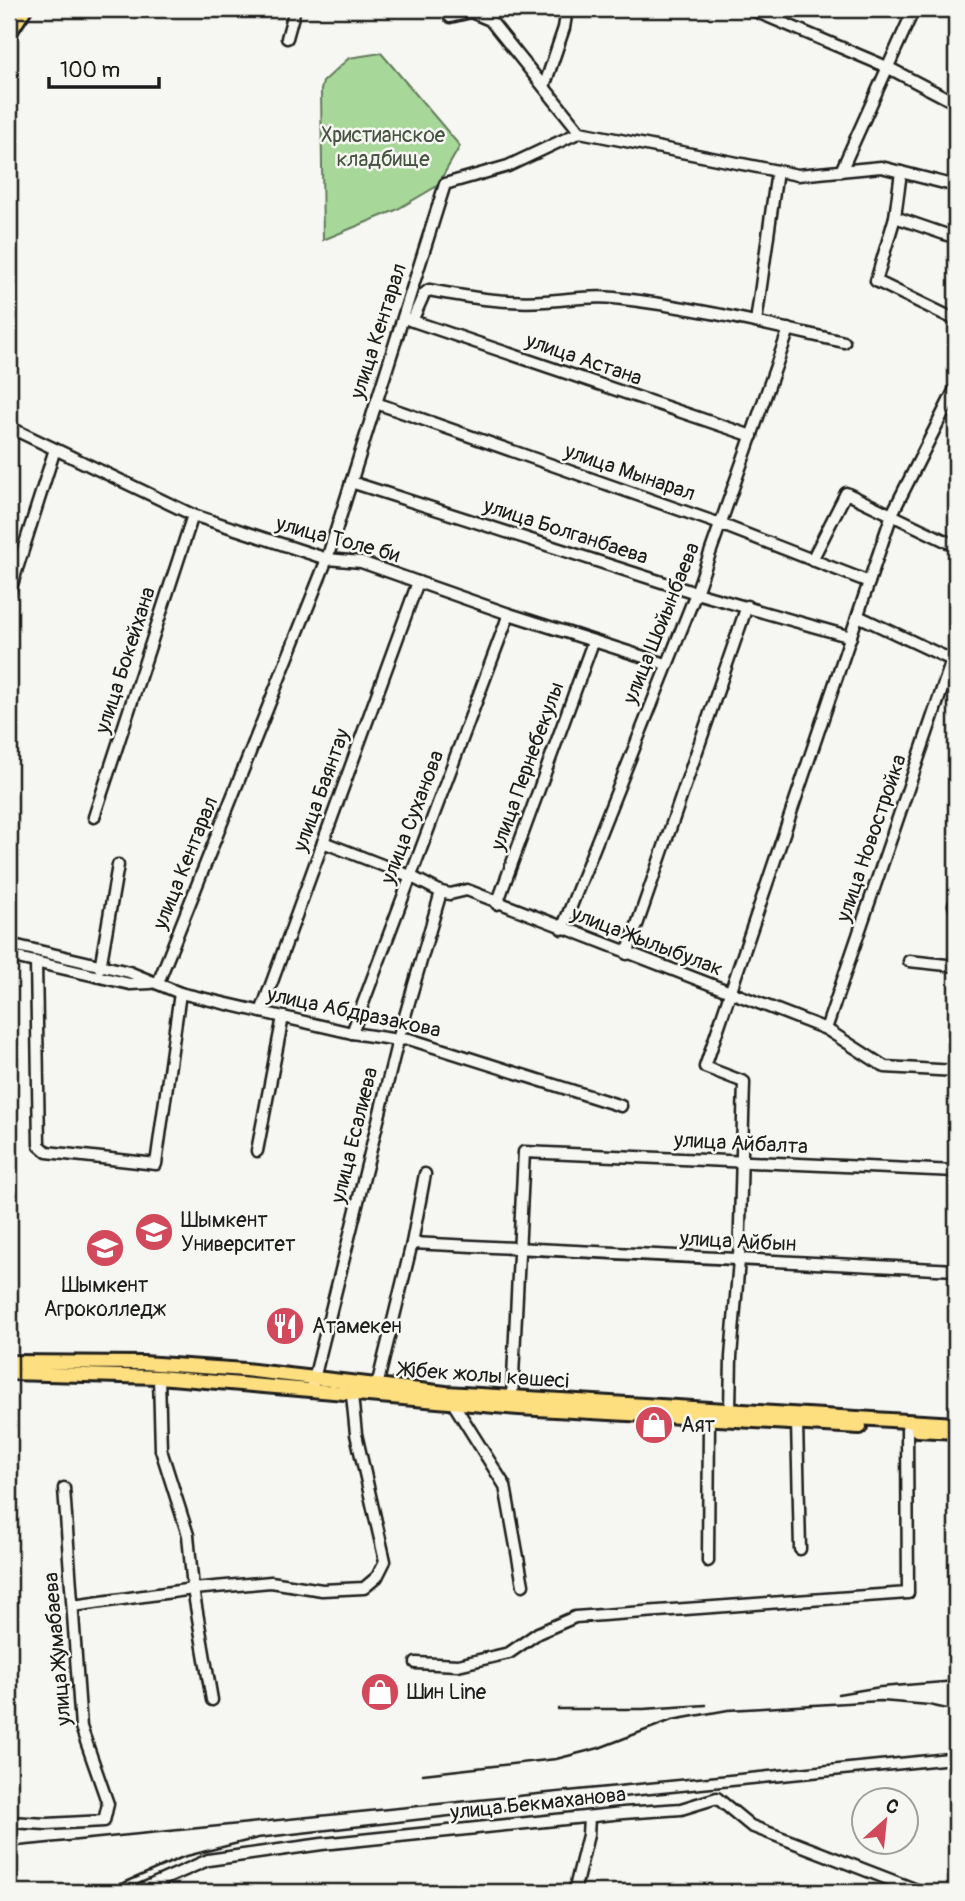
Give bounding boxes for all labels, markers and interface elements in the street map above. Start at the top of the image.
scale bar [49,46,159,90]
text: 100 m [60,57,120,84]
park label: Христианское кладбище [321,122,446,173]
street label: улица Кентарал [344,260,413,403]
street label: улица Астана [521,327,646,392]
street label: улица Мынарал [560,437,699,507]
street label: улица Болганбаева [479,492,652,571]
street label: улица Толе би [272,510,403,569]
street label: улица Шойынбаева [616,539,706,709]
street label: улица Бокейхана [89,583,162,738]
street label: улица Пернебекулы [484,678,570,855]
street label: улица Баянтау [286,725,356,856]
street label: улица Суханова [374,747,450,889]
street label: улица Новостройка [830,751,913,927]
street label: улица Кентарал [146,793,224,934]
street label: улица Жылыбулак [566,900,727,983]
street label: улица Абдразакова [264,981,443,1044]
street label: улица Есалиева [324,1064,384,1207]
street label: улица Айбалта [673,1126,808,1160]
place label: Шымкент Университет [181,1207,296,1258]
school or university icon: Шымкент Университет [133,1211,175,1253]
street label: улица Айбын [678,1225,797,1258]
school or university icon: Шымкент Агроколледж [84,1227,126,1269]
place label: Шымкент Агроколледж [44,1272,167,1323]
restaurant icon: Атамекен [264,1305,306,1347]
place label: Атамекен [312,1313,402,1340]
street label: Жібек жолы көшесі [395,1356,570,1395]
shop icon: Аят [633,1404,675,1446]
place label: Аят [681,1412,715,1439]
street label: улица Жумабаева [37,1571,78,1728]
shop icon: Шин Line [359,1671,401,1713]
place label: Шин Line [407,1679,487,1706]
street label: улица Бекмаханова [448,1781,627,1826]
north arrow [850,1786,920,1856]
text: С [882,1793,903,1820]

